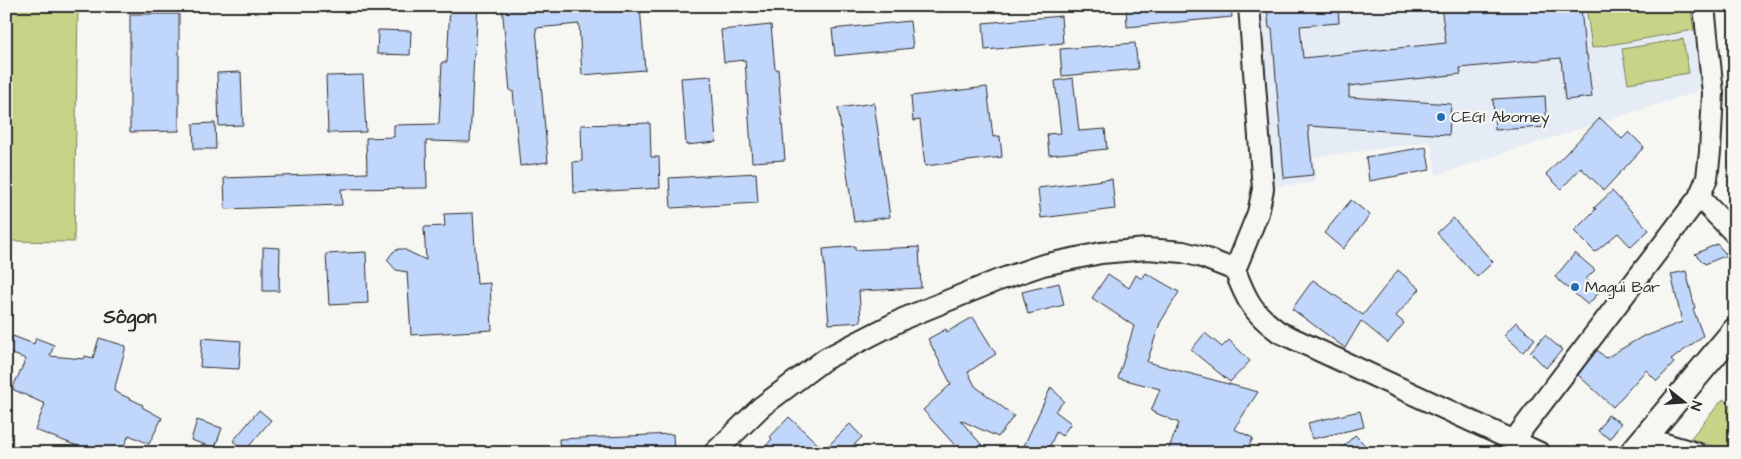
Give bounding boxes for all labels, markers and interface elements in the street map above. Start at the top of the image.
place label: CEG1 Abomey [1451,106,1550,129]
marker: CEG1 Abomey [1435,111,1447,123]
place label: Magui Bar [1585,276,1660,299]
marker: Magui Bar [1569,281,1581,293]
district label: Sôgon [103,304,157,332]
north arrow [1658,376,1708,426]
text: N [1685,398,1706,413]

